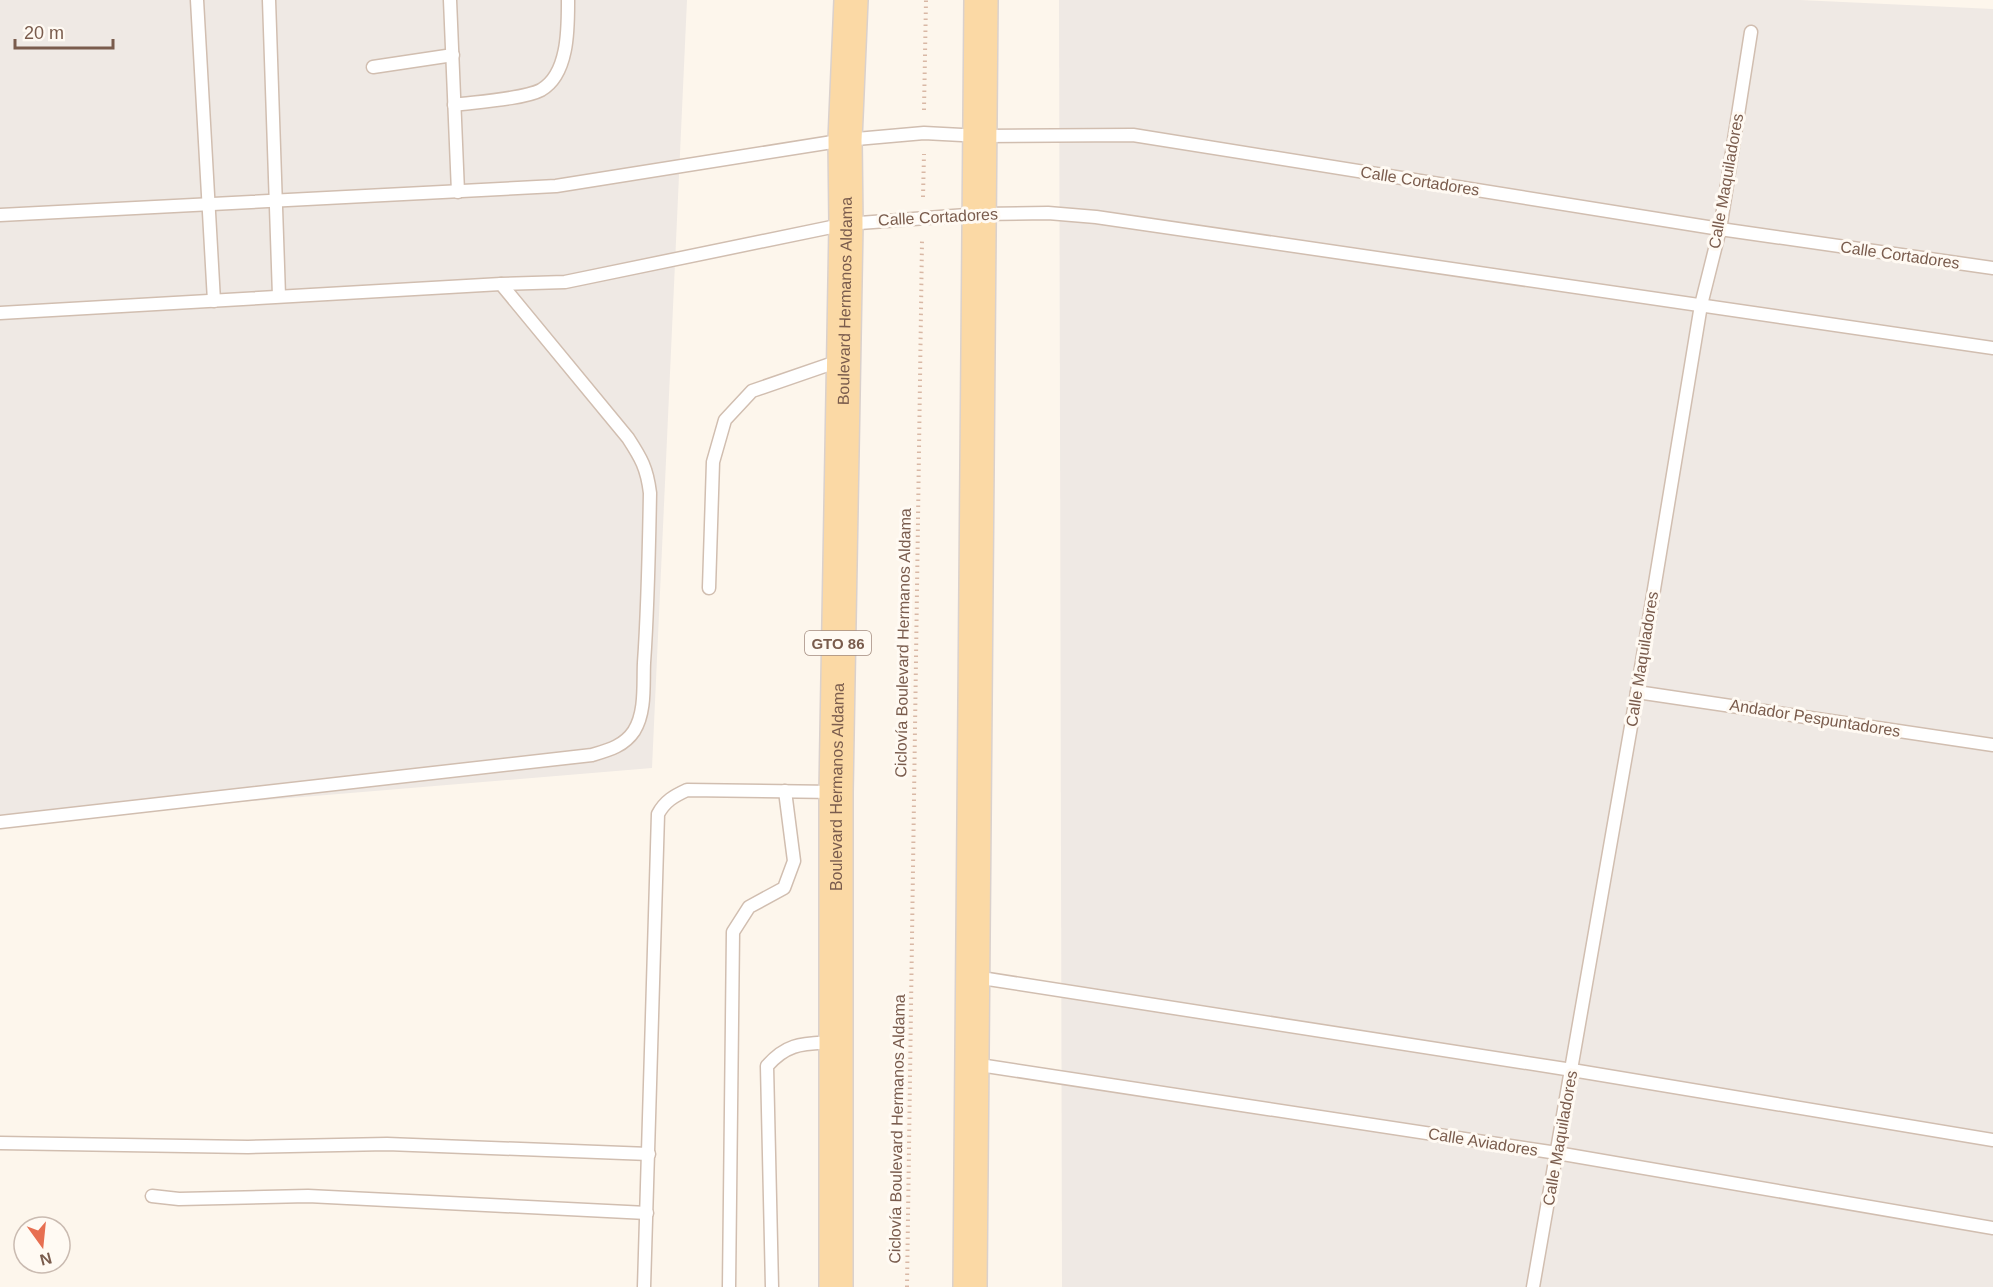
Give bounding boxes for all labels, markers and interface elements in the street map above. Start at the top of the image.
scale bar [15,12,112,50]
text: 20 m [24,23,64,43]
street label: Calle Maquiladores [1706,112,1746,250]
street label: Calle Cortadores [1359,163,1481,199]
street label: Boulevard Hermanos Aldama [834,197,855,405]
street label: Calle Cortadores [878,205,998,229]
street label: Calle Cortadores [1839,238,1961,272]
street label: Ciclovía Boulevard Hermanos Aldama [892,508,914,778]
street label: Calle Maquiladores [1623,590,1661,728]
road number: GTO 86 [805,631,871,655]
street label: Boulevard Hermanos Aldama [827,683,846,891]
street label: Andador Pespuntadores [1728,696,1902,740]
street label: Ciclovía Boulevard Hermanos Aldama [886,994,908,1264]
street label: Calle Maquiladores [1540,1069,1580,1207]
street label: Calle Aviadores [1427,1125,1539,1159]
north arrow [12,1215,72,1275]
text: N [38,1249,54,1269]

